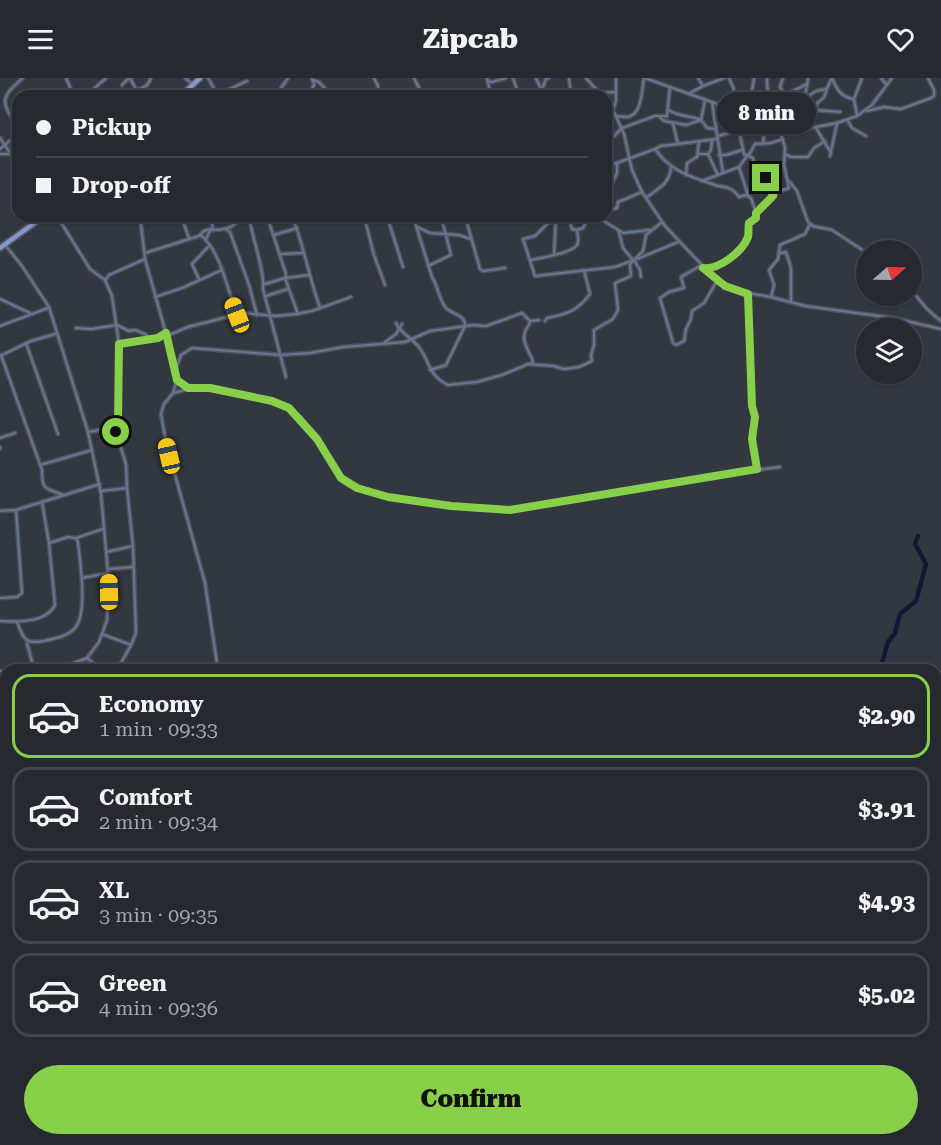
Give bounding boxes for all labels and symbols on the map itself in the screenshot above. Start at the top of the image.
callout: 8 min [716,91,816,133]
route end [752,164,779,191]
north arrow [856,240,922,306]
car [222,295,252,335]
route start [102,418,129,445]
car [156,436,182,476]
car [100,574,118,610]

